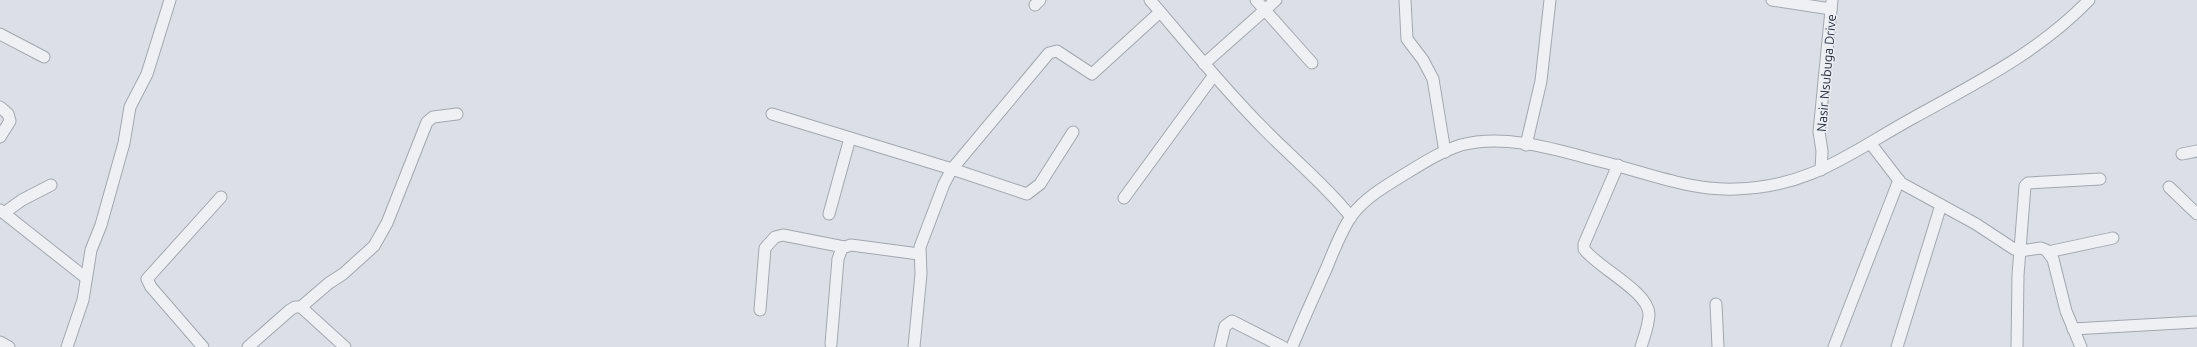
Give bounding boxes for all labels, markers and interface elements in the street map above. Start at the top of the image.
street label: Nasir Nsubuga Drive [1814,14,1838,132]

